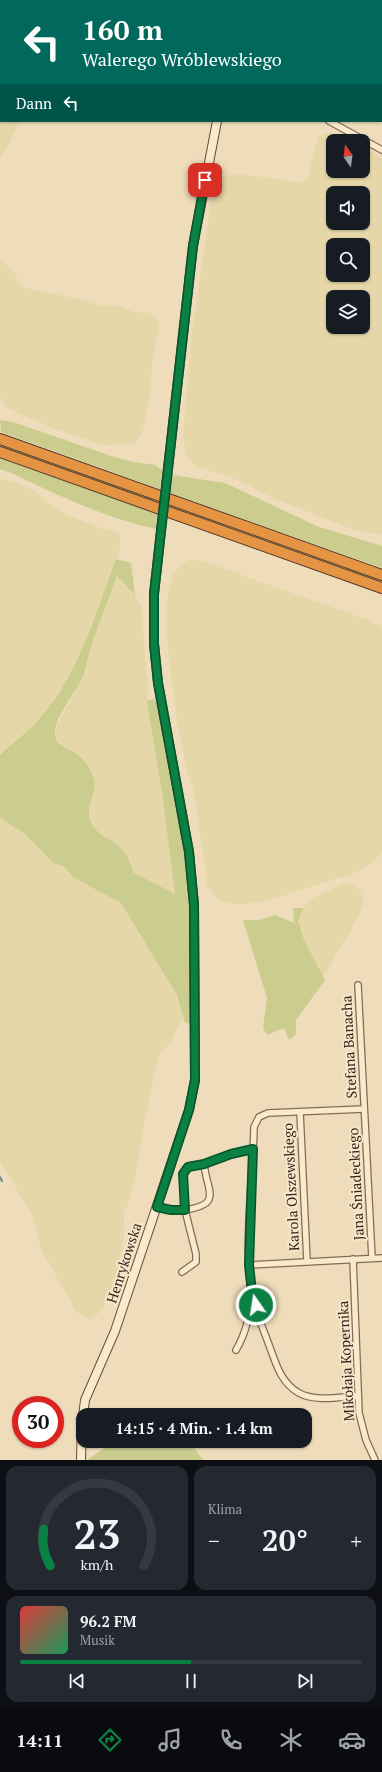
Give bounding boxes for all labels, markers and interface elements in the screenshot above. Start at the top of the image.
text: 160 m [82,11,163,48]
icon: left [16,16,68,68]
text: Walerego Wróblewskiego [82,47,282,71]
icon: left [60,92,82,114]
text: Dann [16,93,52,113]
north arrow [326,134,370,178]
map controls [326,134,370,334]
pin [188,163,222,197]
icon: arrive [194,169,216,191]
button: sound [326,186,370,230]
button: search [326,238,370,282]
button: layers [326,290,370,334]
street label: Stefana Banacha [336,995,361,1099]
street label: Karola Olszewskiego [278,1122,303,1251]
street label: Jana Śniadeckiego [343,1127,368,1241]
street label: Henrykowska [102,1220,145,1305]
position arrow [235,1284,277,1326]
street label: Mikołaja Kopernika [333,1300,358,1422]
speed limit sign: 30 [12,1396,64,1448]
text: 14:15 · 4 Min. · 1.4 km [115,1418,273,1438]
text: Klima [208,1500,242,1518]
text: 23 [73,1506,121,1561]
text: 20° [262,1520,308,1560]
text: − [208,1526,220,1555]
text: + [350,1526,362,1555]
text: km/h [81,1555,114,1574]
text: 96.2 FM [80,1611,137,1631]
text: Musik [80,1631,115,1649]
icon: previous [66,1670,88,1692]
icon: pause [180,1670,202,1692]
icon: next [294,1670,316,1692]
icon: directions [96,1726,124,1754]
icon: music [156,1726,184,1754]
icon: phone [217,1726,245,1754]
icon: climate [277,1726,305,1754]
icon: car [338,1726,366,1754]
text: 14:11 [16,1728,63,1752]

